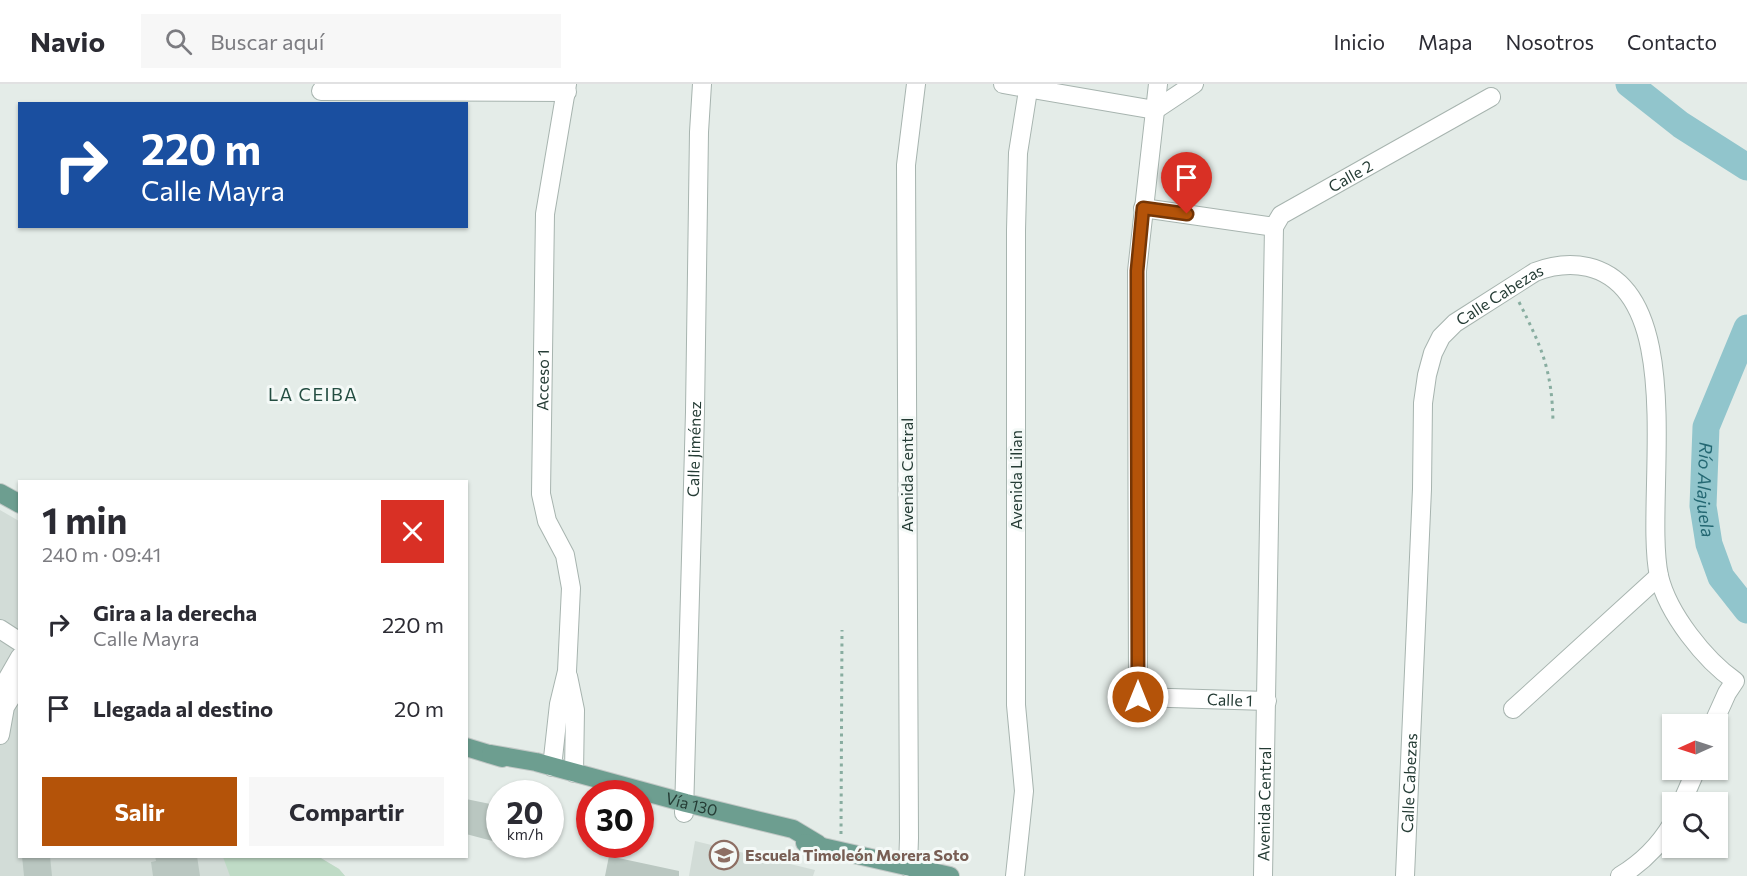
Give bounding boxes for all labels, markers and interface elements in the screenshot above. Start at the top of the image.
search box [141,14,561,68]
text: Navio [30,24,105,58]
icon: search [162,25,195,58]
text: Buscar aquí [210,28,324,55]
text: Inicio [1333,29,1385,54]
text: Mapa [1418,29,1472,54]
text: Nosotros [1505,29,1594,54]
text: Contacto [1627,29,1717,54]
text: 220 m [141,122,261,174]
icon: right [42,126,120,204]
pin [1161,152,1212,214]
street label: Calle 2 [1325,155,1376,196]
icon: arrive [1170,161,1203,194]
text: Calle Mayra [141,174,285,207]
street label: Calle Cabezas [1452,260,1546,329]
street label: Acceso 1 [532,349,552,411]
district label: LA CEIBA [268,383,358,405]
street label: Calle Jiménez [683,401,704,497]
street label: Avenida Central [897,418,916,532]
street label: Avenida Lilian [1006,430,1025,530]
water label: Río Alajuela [1693,442,1720,539]
text: 1 min [42,497,127,541]
button: close [381,500,444,563]
text: 240 m · 09:41 [42,542,161,566]
text: Gira a la derecha [93,599,257,626]
icon: right [42,608,75,641]
text: 220 m [382,611,444,638]
text: Calle Mayra [93,626,199,650]
position arrow [1106,665,1170,729]
street label: Calle 1 [1207,689,1253,710]
icon: arrive [42,692,75,725]
text: Llegada al destino [93,695,273,722]
text: 20 m [394,695,444,722]
north arrow [1662,714,1728,780]
map controls [1662,714,1728,858]
street label: Calle Cabezas [1397,733,1420,833]
street label: Avenida Central [1253,747,1274,861]
button: Salir [42,777,237,846]
button: Compartir [249,777,444,846]
speed limit sign: 30 [576,780,654,858]
street label: Vía 130 [664,788,720,819]
button: search [1662,792,1728,858]
text: 20 [507,793,543,830]
text: km/h [507,825,543,843]
school or university icon: Escuela Timoleón Morera Soto [708,839,740,871]
place label: Escuela Timoleón Morera Soto [745,845,969,864]

